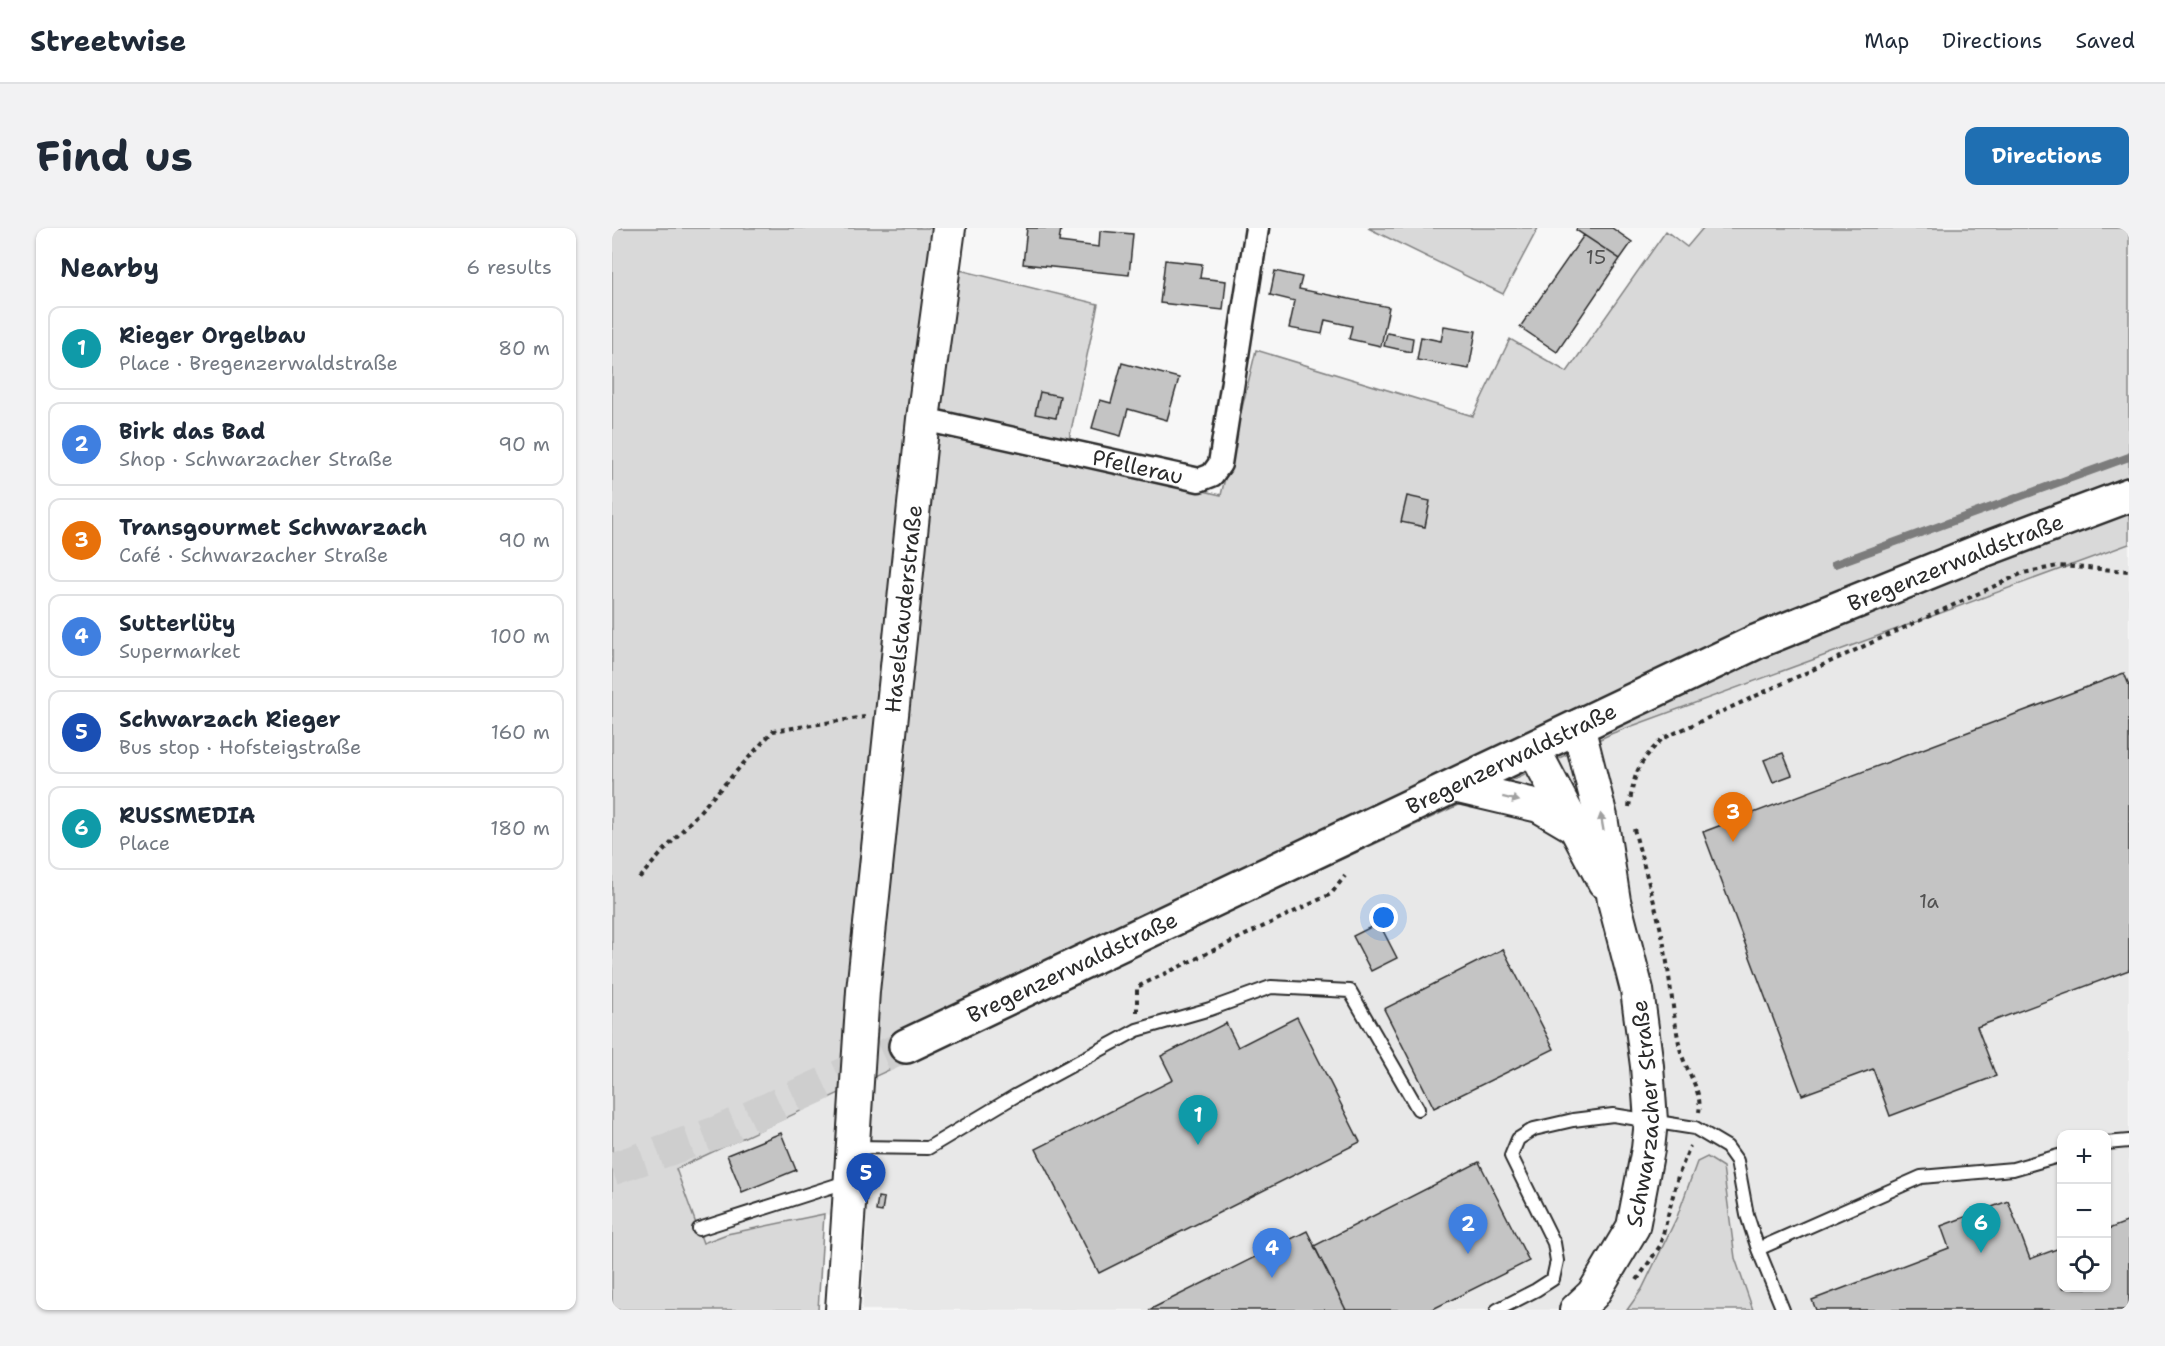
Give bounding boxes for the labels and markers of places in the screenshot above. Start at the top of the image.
pin: 3 [1714,792,1752,842]
pin: 1 [1178,1096,1218,1145]
pin: 5 [846,1154,886,1203]
pin: 2 [1448,1204,1488,1254]
pin: 6 [1962,1204,2000,1253]
pin: 4 [1252,1228,1292,1278]

